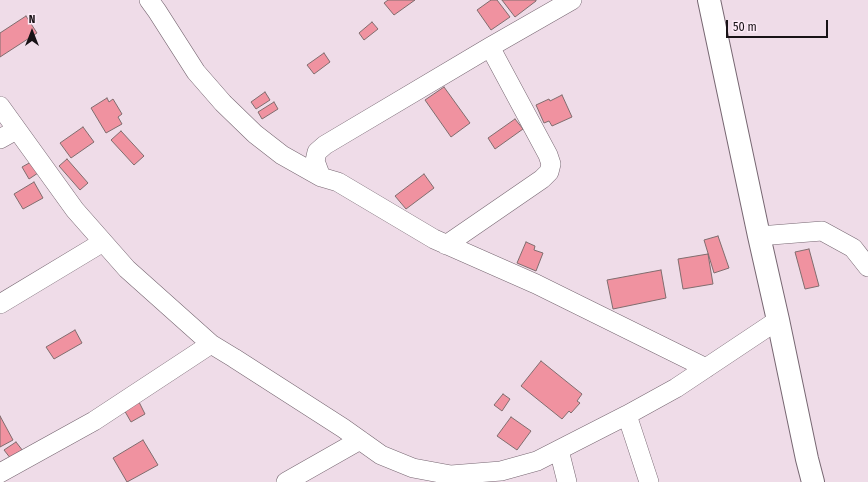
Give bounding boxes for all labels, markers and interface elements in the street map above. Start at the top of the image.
north arrow [12,12,52,52]
scale bar [728,12,830,38]
text: N [29,13,35,26]
text: 50 m [733,20,757,34]

